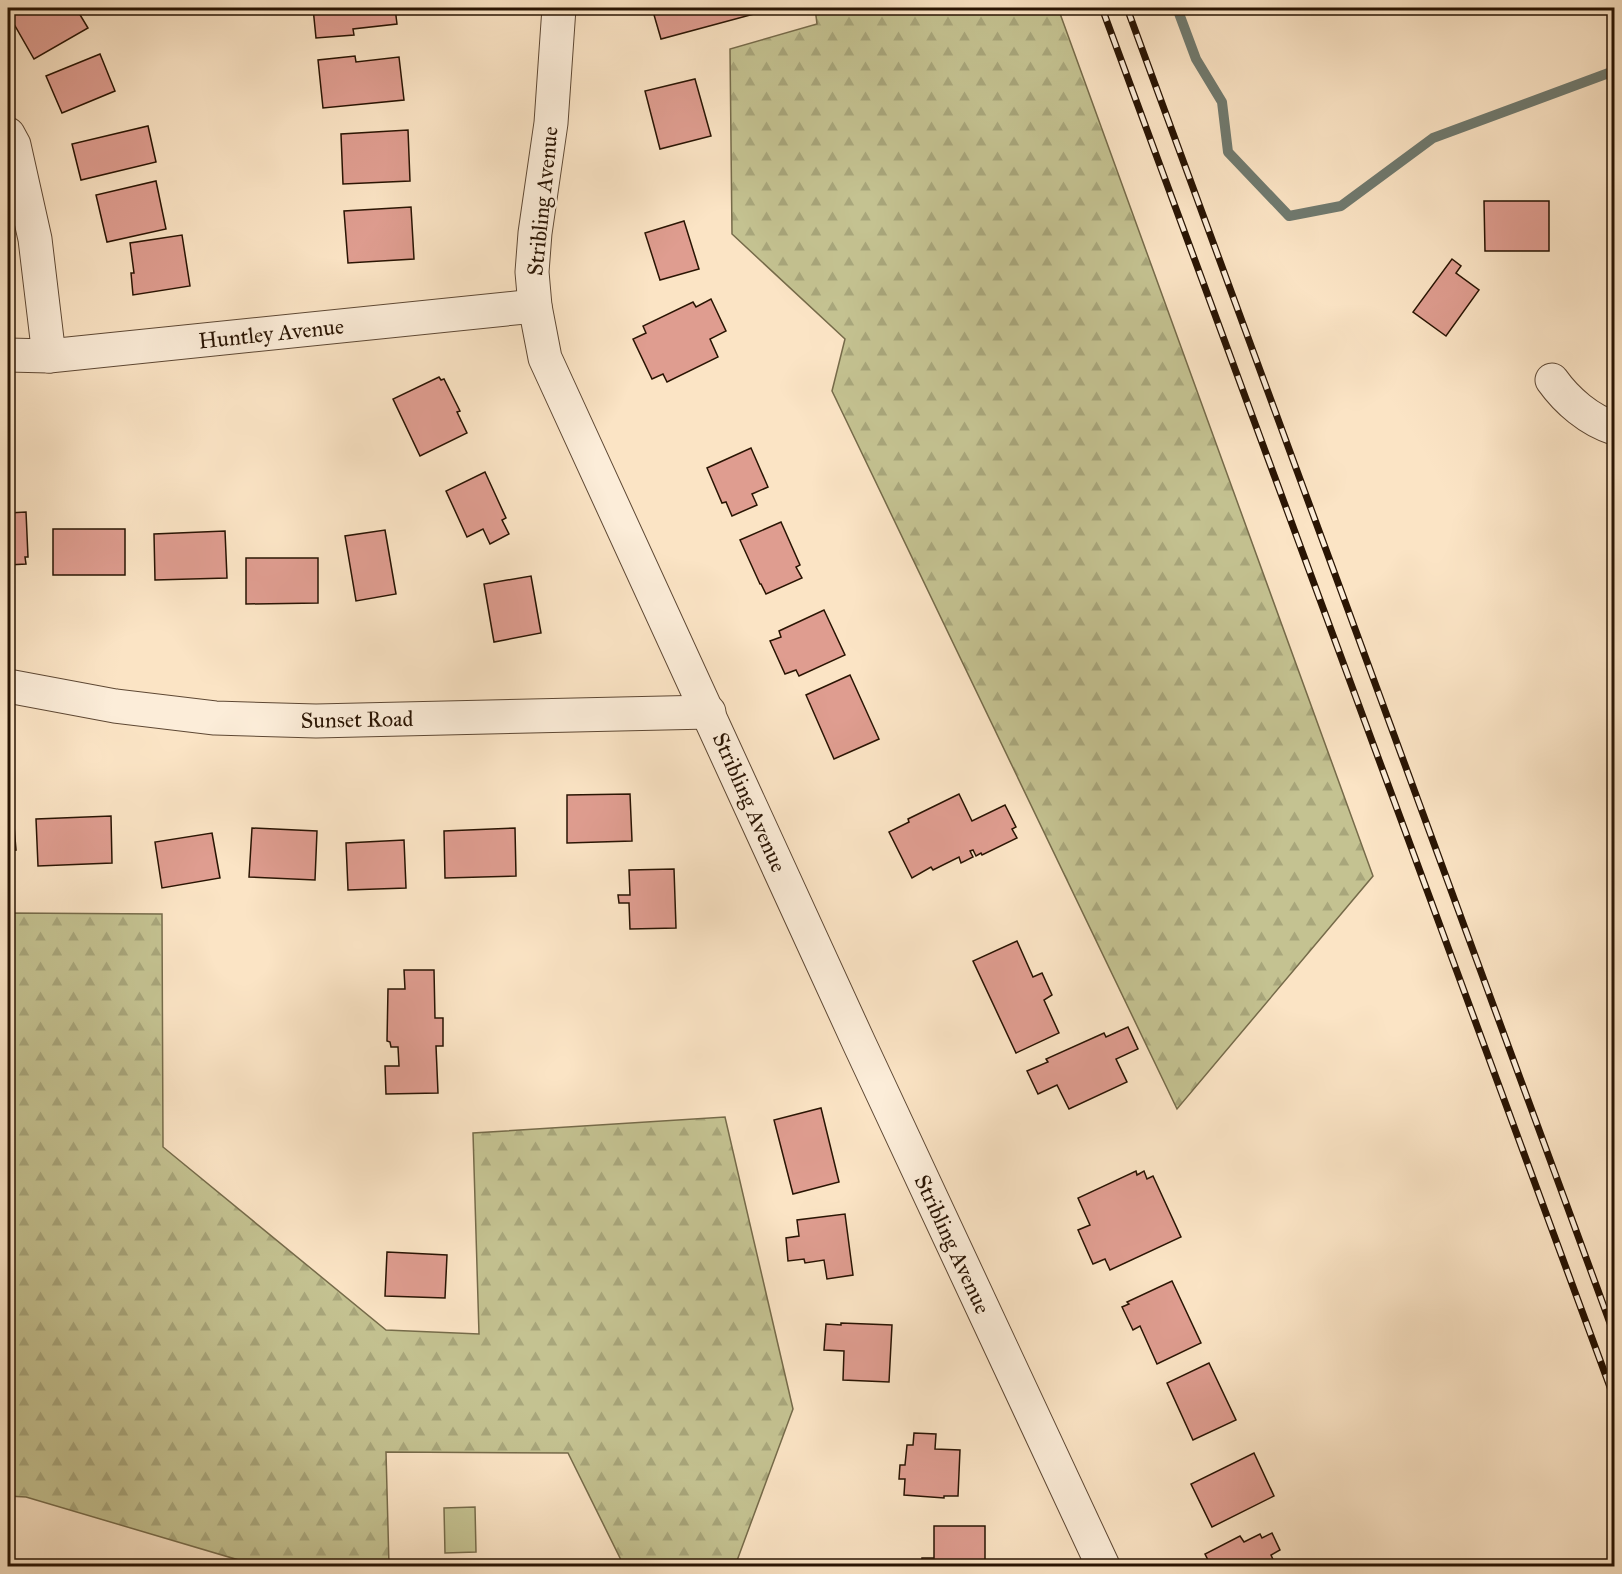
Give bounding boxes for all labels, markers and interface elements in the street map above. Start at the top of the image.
street label: Stribling Avenue [521,125,564,277]
street label: Huntley Avenue [197,312,345,355]
street label: Sunset Road [300,705,414,734]
street label: Stribling Avenue [707,728,792,876]
street label: Stribling Avenue [909,1170,997,1318]

